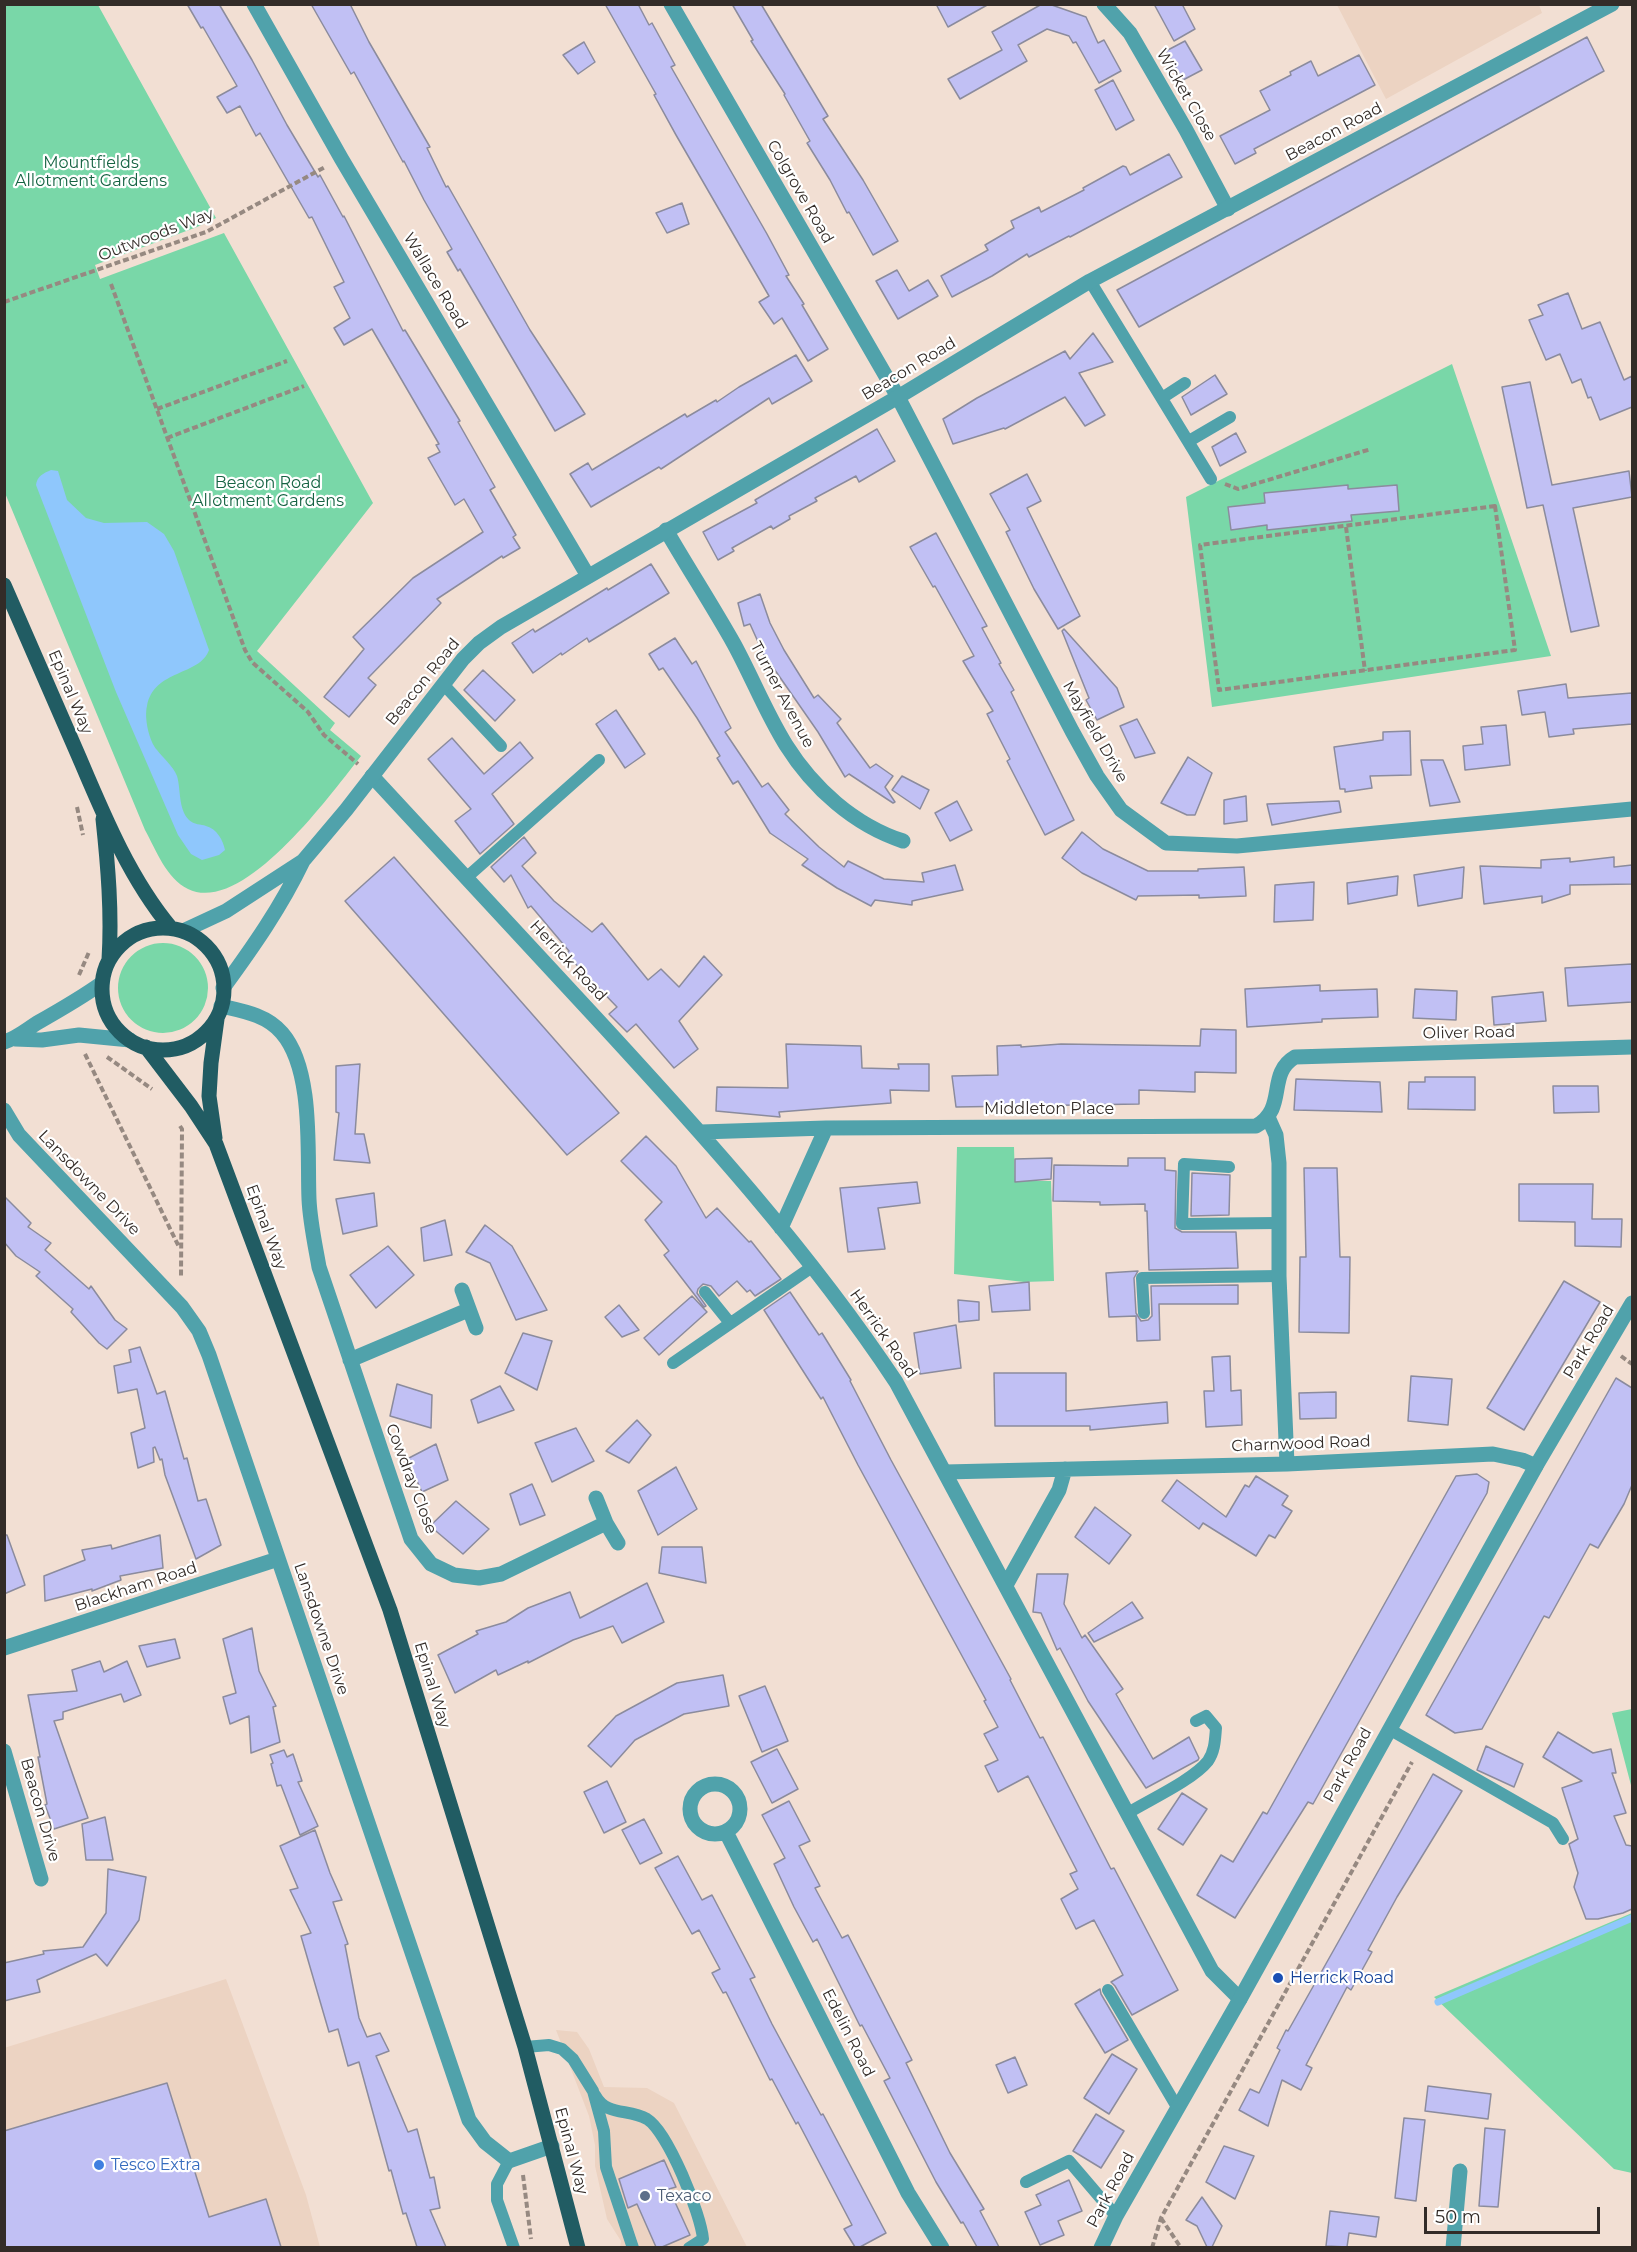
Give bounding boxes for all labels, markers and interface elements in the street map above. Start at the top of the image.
street label: Wicket Close [1152,45,1220,145]
street label: Beacon Road [1282,98,1386,166]
street label: Colgrove Road [763,137,837,247]
park label: Mountfields Allotment Gardens [15,153,167,191]
street label: Outwoods Way [96,204,216,266]
street label: Wallace Road [399,229,471,333]
street label: Beacon Road [858,333,960,405]
park label: Beacon Road Allotment Gardens [192,473,344,511]
street label: Beacon Road [382,635,464,729]
street label: Turner Avenue [746,639,818,751]
street label: Epinal Way [44,647,96,737]
street label: Mayfield Drive [1058,678,1132,786]
street label: Herrick Road [526,916,610,1006]
street label: Oliver Road [1423,1023,1515,1043]
street label: Middleton Place [984,1099,1114,1119]
street label: Lansdowne Drive [34,1126,144,1240]
street label: Epinal Way [242,1182,290,1272]
street label: Herrick Road [845,1286,921,1382]
street label: Park Road [1560,1302,1618,1382]
street label: Cowdray Close [381,1421,441,1537]
street label: Charnwood Road [1231,1432,1371,1456]
street label: Blackham Road [72,1558,200,1616]
street label: Lansdowne Drive [289,1560,353,1698]
street label: Epinal Way [410,1639,454,1731]
street label: Park Road [1320,1724,1376,1806]
street label: Beacon Drive [16,1756,64,1864]
place label: Herrick Road [1290,1968,1394,1988]
marker: Herrick Road [1271,1971,1285,1985]
street label: Edelin Road [818,1986,878,2080]
street label: Epinal Way [550,2105,592,2197]
street label: Park Road [1083,2149,1139,2231]
place label: Tesco Extra [111,2155,201,2175]
marker: Tesco Extra [92,2158,106,2172]
place label: Texaco [657,2186,711,2206]
marker: Texaco [638,2189,652,2203]
scale bar [1427,2195,1602,2233]
text: 50 m [1435,2206,1481,2228]

